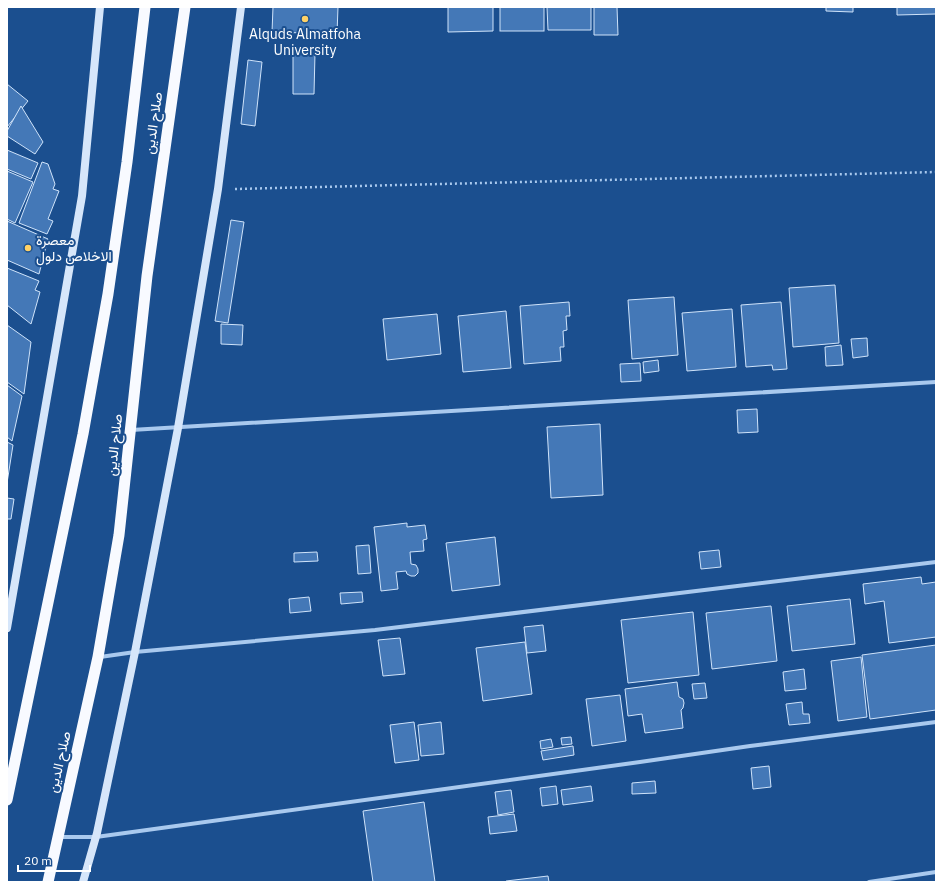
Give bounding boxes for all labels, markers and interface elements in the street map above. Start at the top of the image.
marker: Alquds Almatfoha University [300,14,310,24]
place label: Alquds Almatfoha University [249,25,362,59]
street label: صلاح الدين [140,91,168,155]
place label: معصرة الاخلاص دلول [36,231,112,266]
marker: معصرة الاخلاص دلول [23,243,33,253]
street label: صلاح الدين [102,413,128,477]
street label: صلاح الدين [43,729,77,795]
scale bar [18,847,90,873]
text: 20 m [24,853,52,868]

